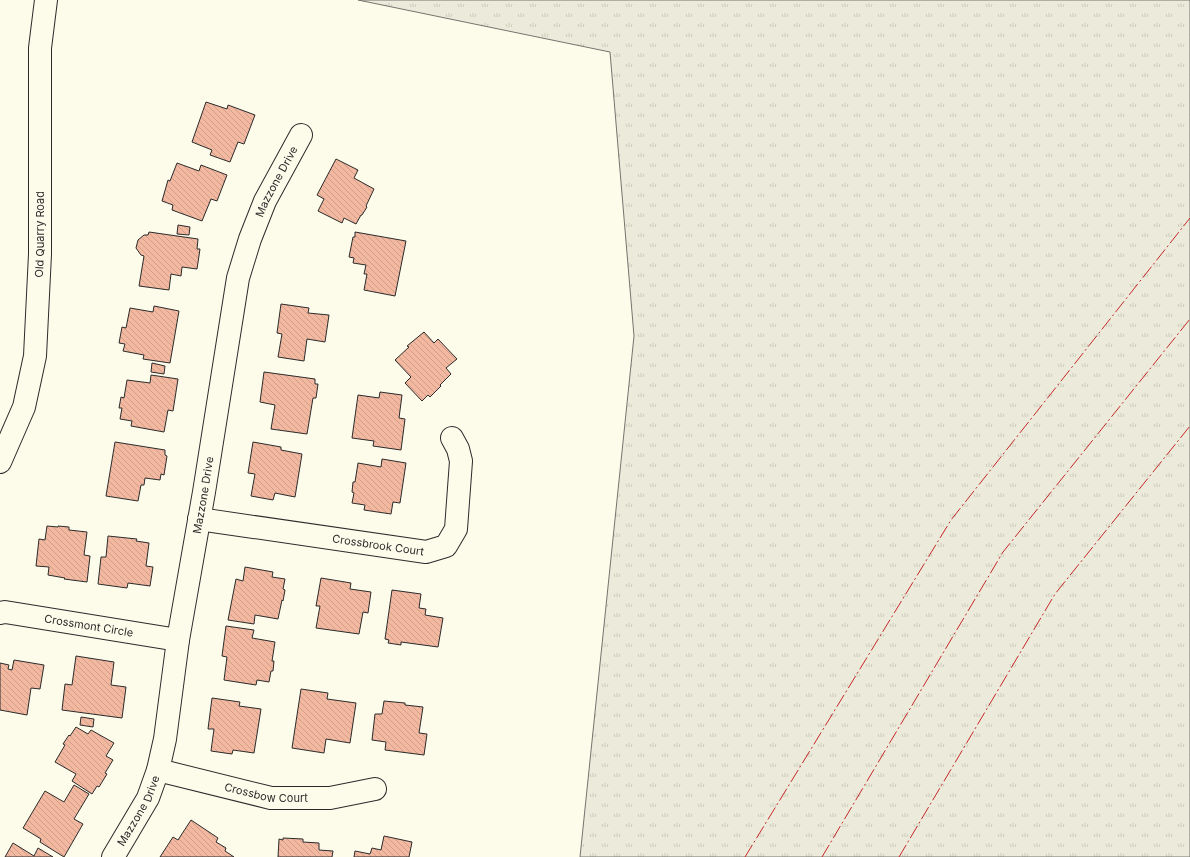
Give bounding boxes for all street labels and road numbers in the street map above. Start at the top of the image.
street label: Mazzone Drive [252,144,301,219]
street label: Old Quarry Road [32,191,47,278]
street label: Mazzone Drive [190,456,217,535]
street label: Crossbrook Court [331,531,425,559]
street label: Crossmont Circle [43,611,134,640]
street label: Mazzone Drive [114,774,162,849]
street label: Crossbow Court [223,780,308,805]

